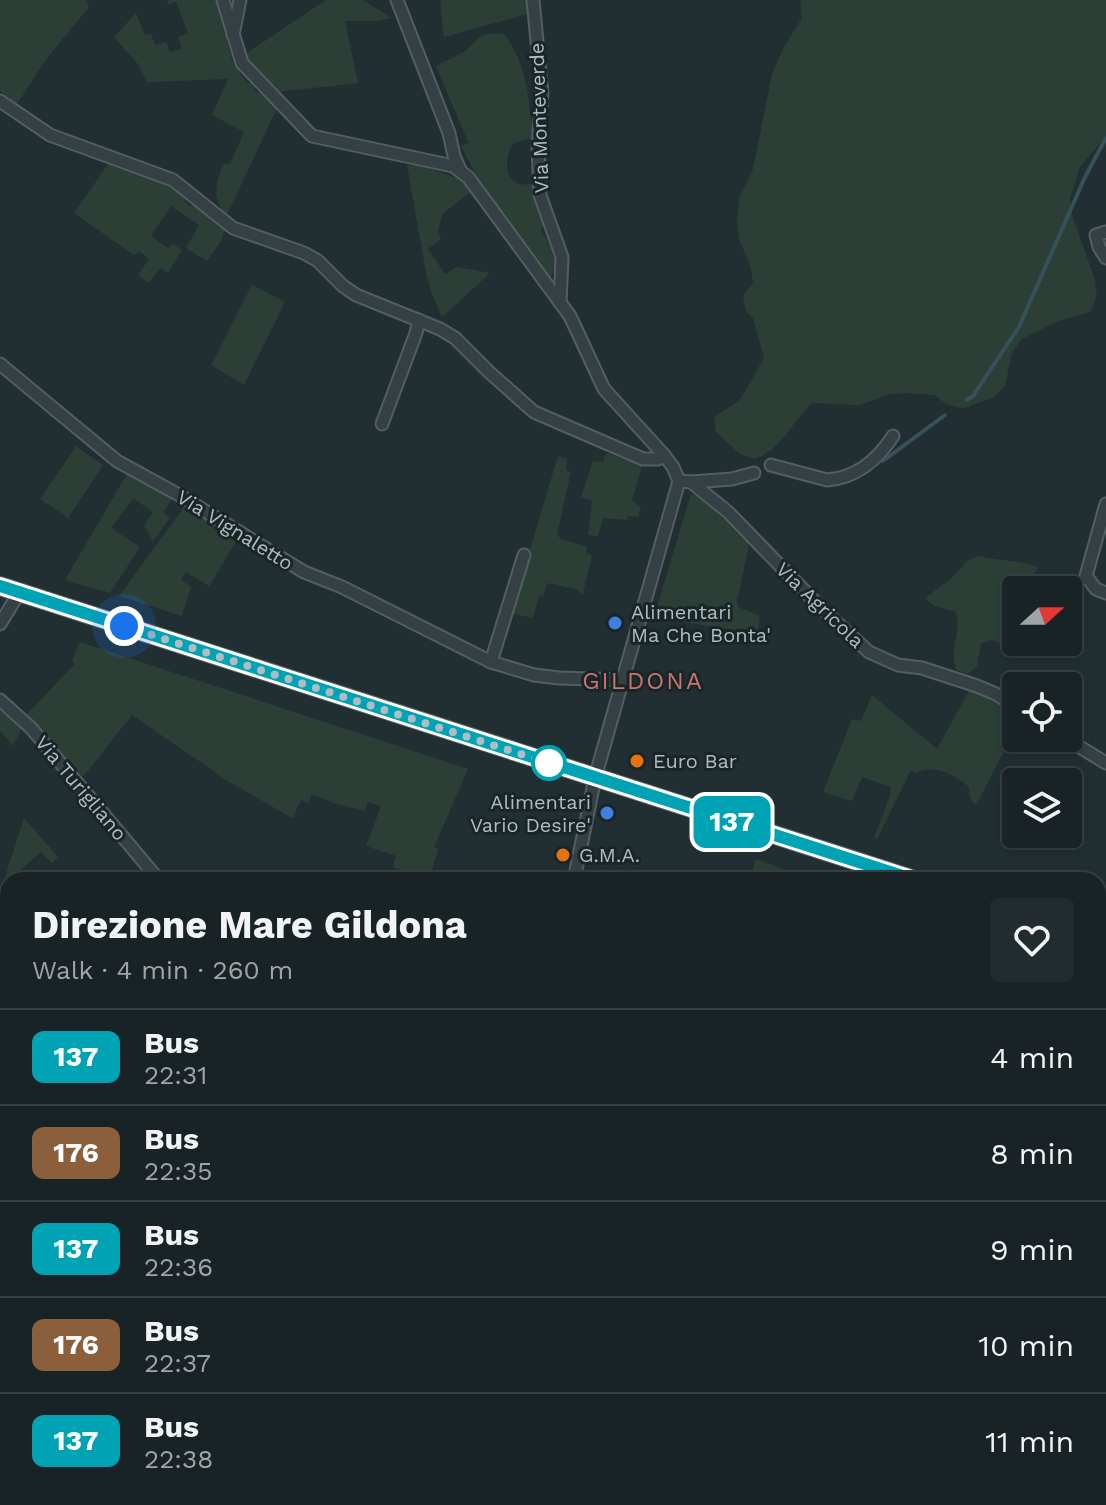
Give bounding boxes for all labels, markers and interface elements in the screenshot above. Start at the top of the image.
street label: Via Monteverde [524,42,554,194]
street label: Via Vignaletto [172,485,298,575]
street label: Via Agricola [771,557,869,653]
north arrow [1002,576,1082,656]
map controls [1002,576,1082,848]
place label: Alimentari Ma Che Bonta' [631,600,771,647]
your location [104,606,144,646]
marker: Alimentari Ma Che Bonta' [606,614,624,632]
district label: GILDONA [582,667,704,695]
button: locate [1002,672,1082,752]
street label: Via Turigliano [30,731,132,845]
unlabelled marker [532,746,566,780]
place label: Euro Bar [653,749,737,773]
marker: Euro Bar [628,752,646,770]
button: layers [1002,768,1082,848]
place label: Alimentari Vario Desire' [470,790,591,837]
line badge: 137 [686,796,778,848]
marker: Alimentari Vario Desire' [598,804,616,822]
text: 137 [710,805,754,838]
place label: G.M.A. [579,843,640,867]
marker: G.M.A. [554,846,572,864]
button: heart [990,898,1074,982]
text: Direzione Mare Gildona [32,903,467,947]
text: Walk · 4 min · 260 m [32,955,293,985]
text: Bus [144,1025,199,1060]
text: 137 [54,1040,98,1073]
text: 4 min [990,1040,1074,1075]
text: 22:31 [144,1060,207,1090]
text: Bus [144,1121,199,1156]
text: 176 [53,1136,99,1169]
text: 8 min [990,1136,1074,1171]
text: 22:35 [144,1156,212,1186]
text: Bus [144,1217,199,1252]
text: 137 [54,1232,98,1265]
text: 9 min [990,1232,1074,1267]
text: 22:36 [144,1252,213,1282]
text: Bus [144,1313,199,1348]
text: 176 [53,1328,99,1361]
text: 10 min [978,1328,1074,1363]
text: 22:37 [144,1348,211,1378]
text: Bus [144,1409,199,1444]
text: 137 [54,1424,98,1457]
text: 11 min [985,1424,1074,1459]
text: 22:38 [144,1444,213,1474]

